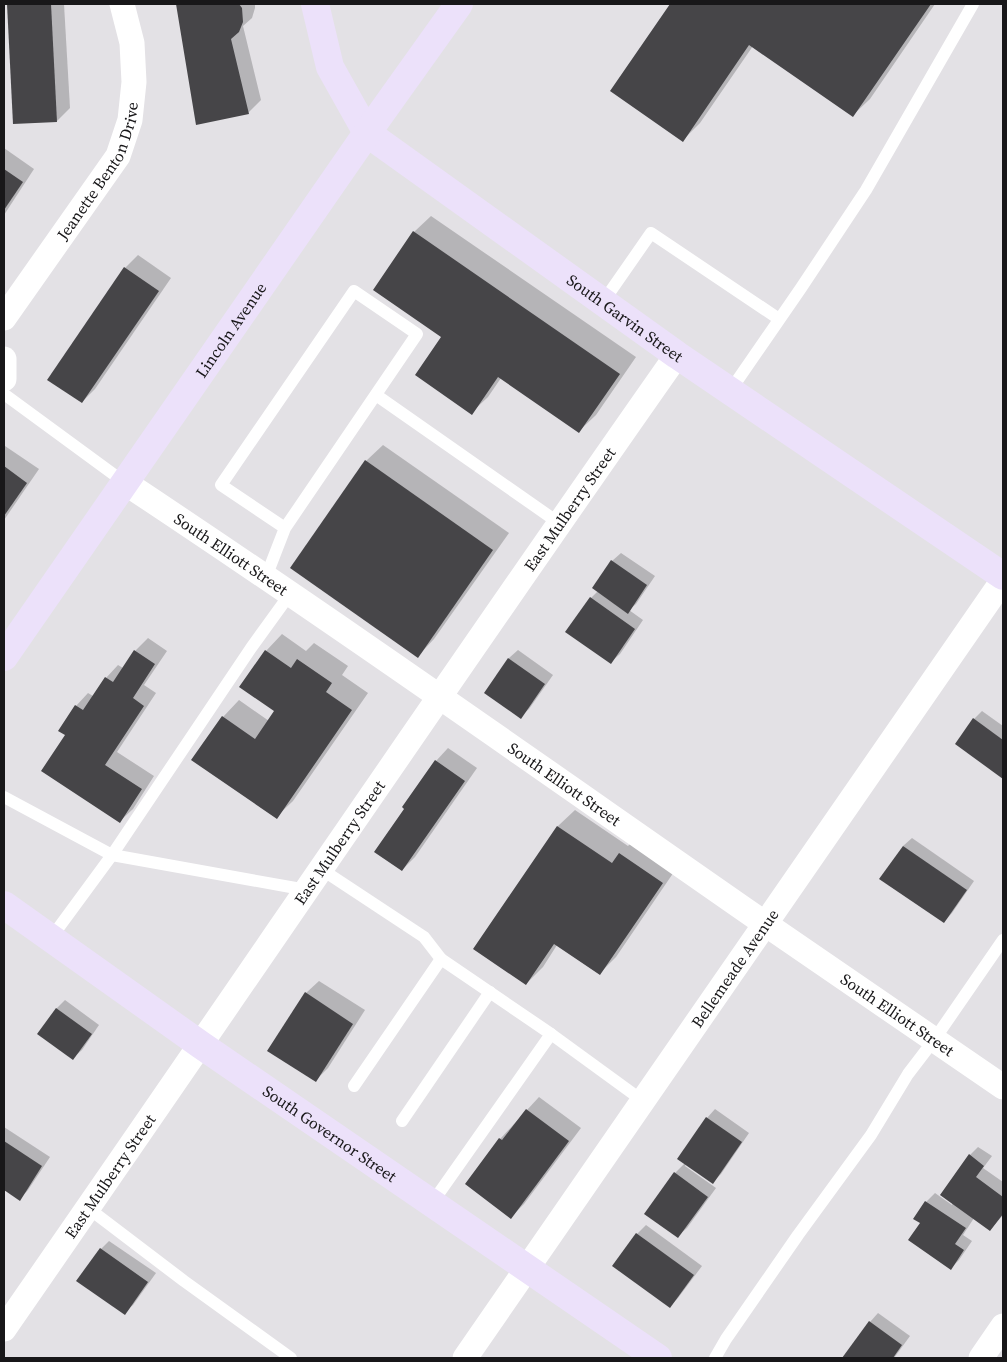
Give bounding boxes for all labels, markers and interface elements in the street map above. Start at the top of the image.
street label: Jeanette Benton Drive [51,101,143,245]
street label: South Garvin Street [563,269,688,368]
street label: Lincoln Avenue [190,278,271,382]
street label: East Mulberry Street [519,442,621,575]
street label: South Elliott Street [170,507,293,601]
street label: South Elliott Street [504,737,626,831]
street label: East Mulberry Street [289,775,390,909]
street label: Bellemeade Avenue [686,904,783,1032]
street label: South Elliott Street [836,968,959,1062]
street label: South Governor Street [259,1080,402,1187]
street label: East Mulberry Street [59,1109,161,1243]

